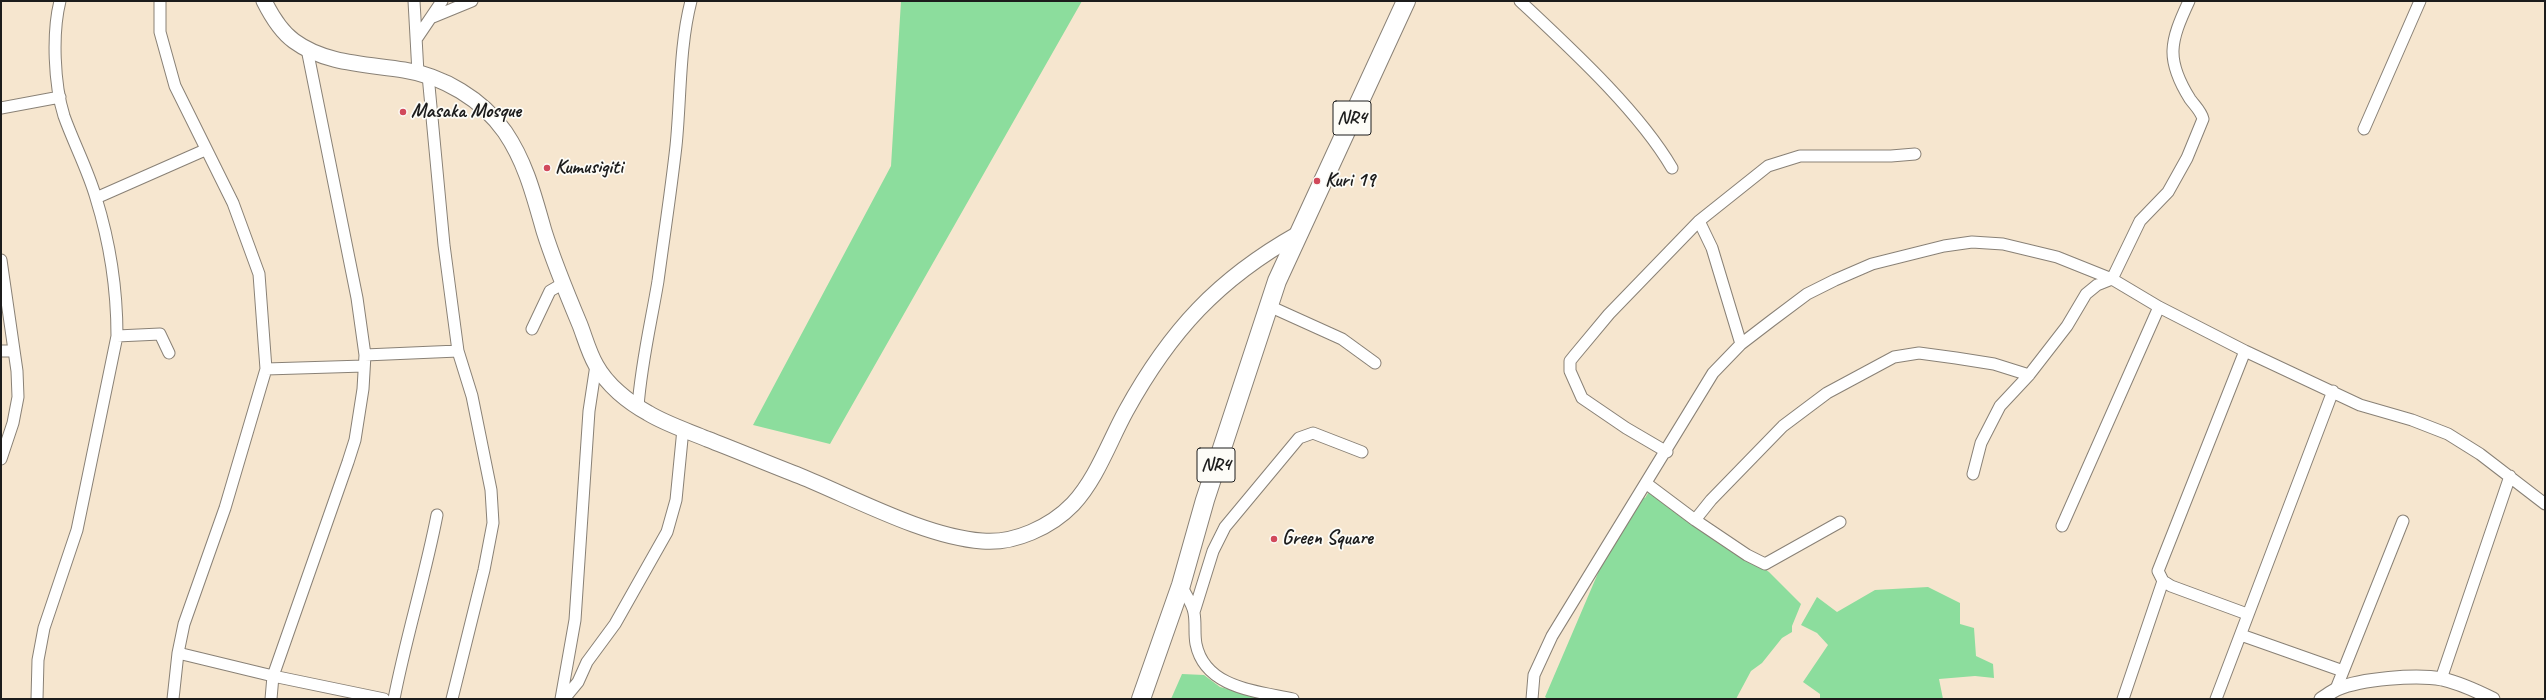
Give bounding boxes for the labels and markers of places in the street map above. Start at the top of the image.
place label: Masaka Mosque [411,100,521,124]
marker: Masaka Mosque [398,107,408,117]
place label: Kumusigiti [555,156,623,180]
marker: Kumusigiti [542,163,552,173]
place label: Kuri 19 [1325,169,1375,193]
marker: Kuri 19 [1312,176,1322,186]
place label: Green Square [1282,527,1373,551]
marker: Green Square [1269,534,1279,544]

